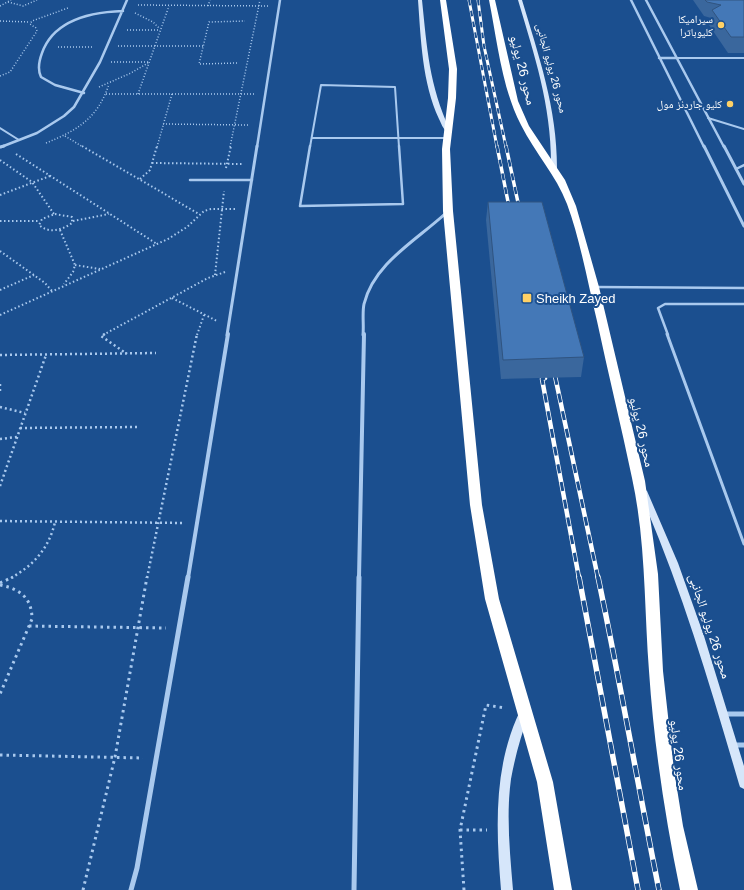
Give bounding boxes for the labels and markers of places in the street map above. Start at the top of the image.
place label: سيراميكا كليوباترا [678,13,713,38]
marker: سيراميكا كليوباترا [716,20,726,30]
place label: كليو جاردنز مول [657,98,722,111]
marker: كليو جاردنز مول [725,99,735,109]
place label: Sheikh Zayed [536,291,616,306]
marker: Sheikh Zayed [521,292,533,304]

